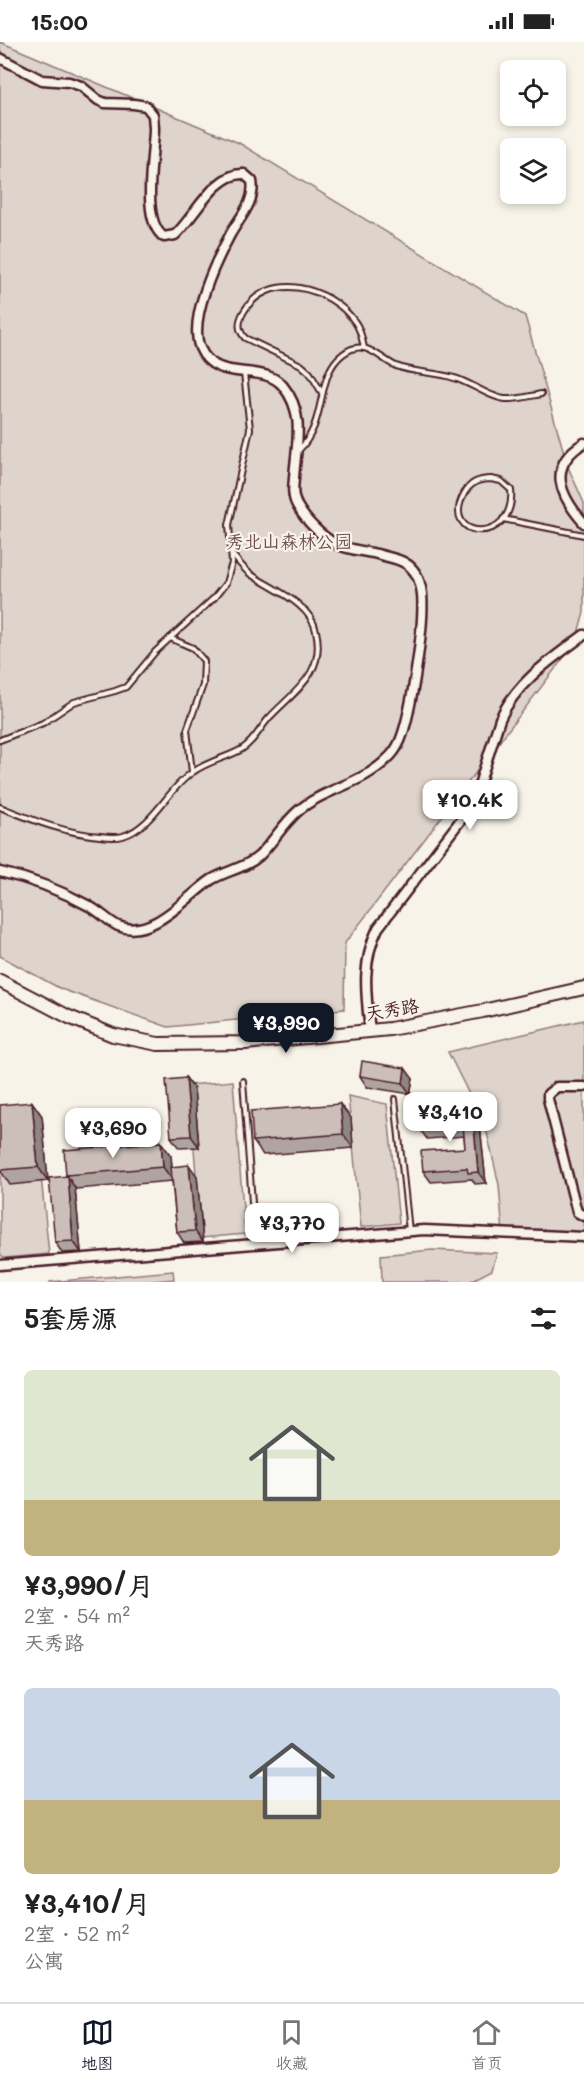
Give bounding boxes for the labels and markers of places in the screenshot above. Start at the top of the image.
pin: ¥10.4K [421,780,519,831]
pin: ¥3,990 [237,1003,335,1054]
pin: ¥3,410 [401,1092,499,1143]
pin: ¥3,690 [64,1108,162,1159]
pin: ¥3,770 [243,1203,341,1254]

